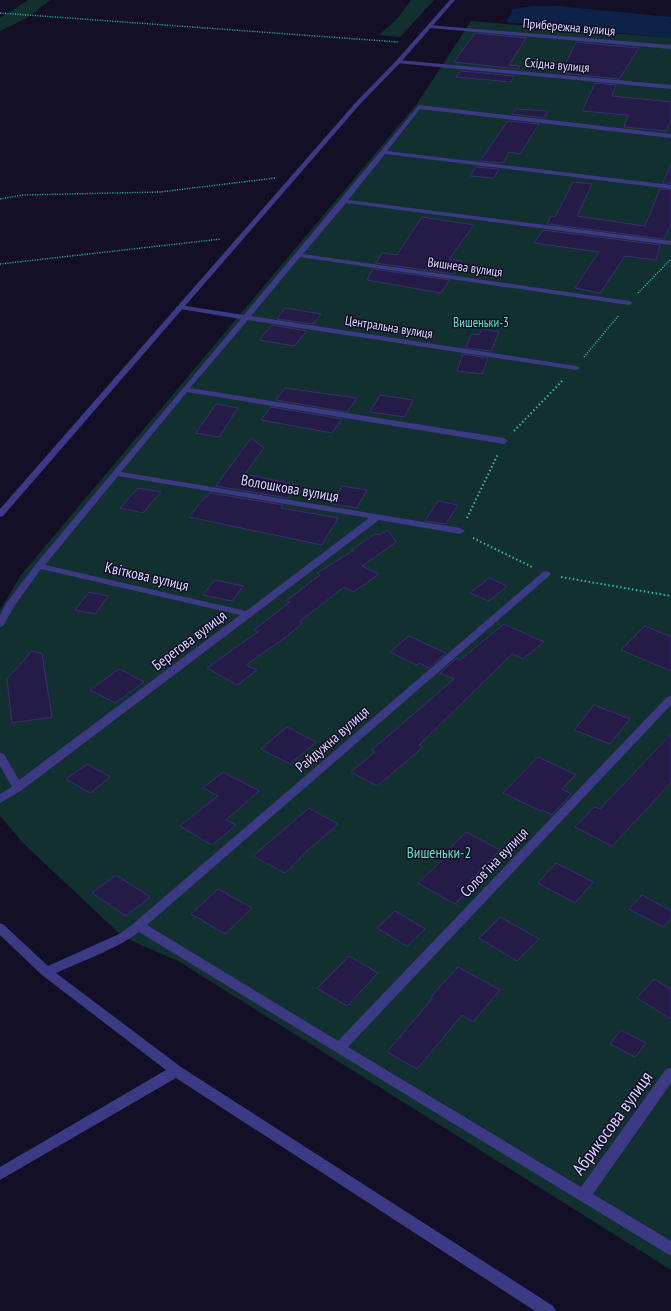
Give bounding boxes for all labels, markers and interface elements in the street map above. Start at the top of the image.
street label: Прибережна вулиця [522,15,616,39]
street label: Східна вулиця [524,54,590,76]
street label: Вишнева вулиця [426,253,504,281]
street label: Центральна вулиця [344,312,434,342]
park label: Вишеньки-3 [453,314,509,331]
street label: Волошкова вулиця [240,470,341,506]
street label: Квіткова вулиця [103,557,191,595]
street label: Берегова вулиця [148,606,230,674]
street label: Райдужна вулиця [291,702,373,776]
street label: Соловʼїна вулиця [456,823,532,901]
park label: Вишеньки-2 [407,843,471,862]
street label: Абрикосова вулиця [567,1067,657,1179]

